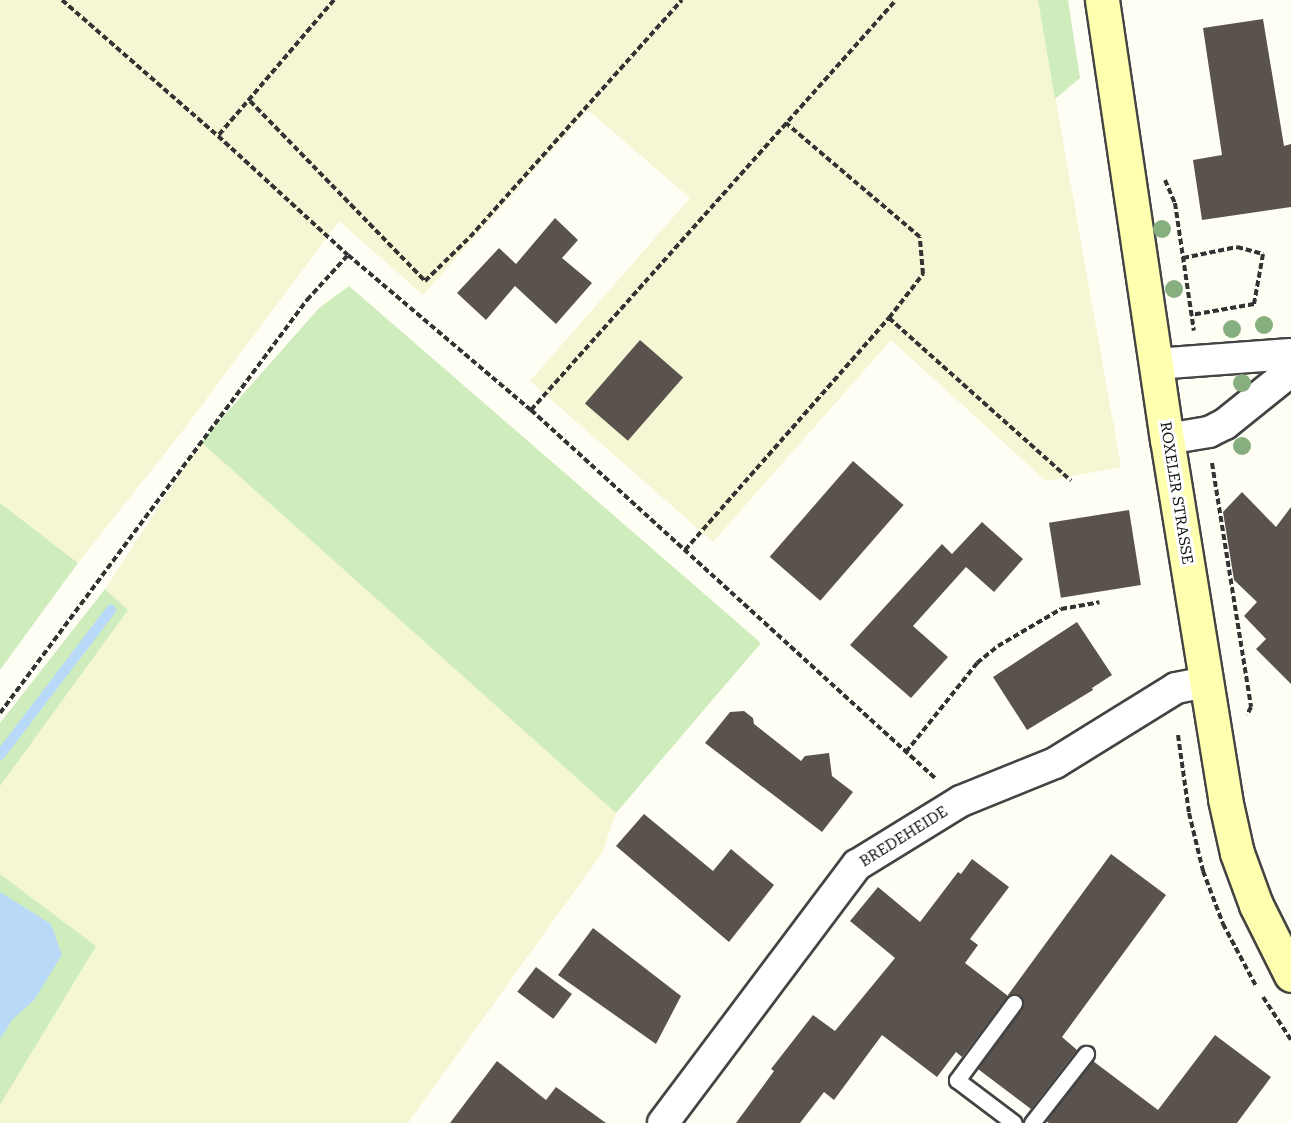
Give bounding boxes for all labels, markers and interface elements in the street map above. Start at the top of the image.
street label: ROXELER STRASSE [1156,420,1196,566]
street label: BREDEHEIDE [857,803,951,871]

